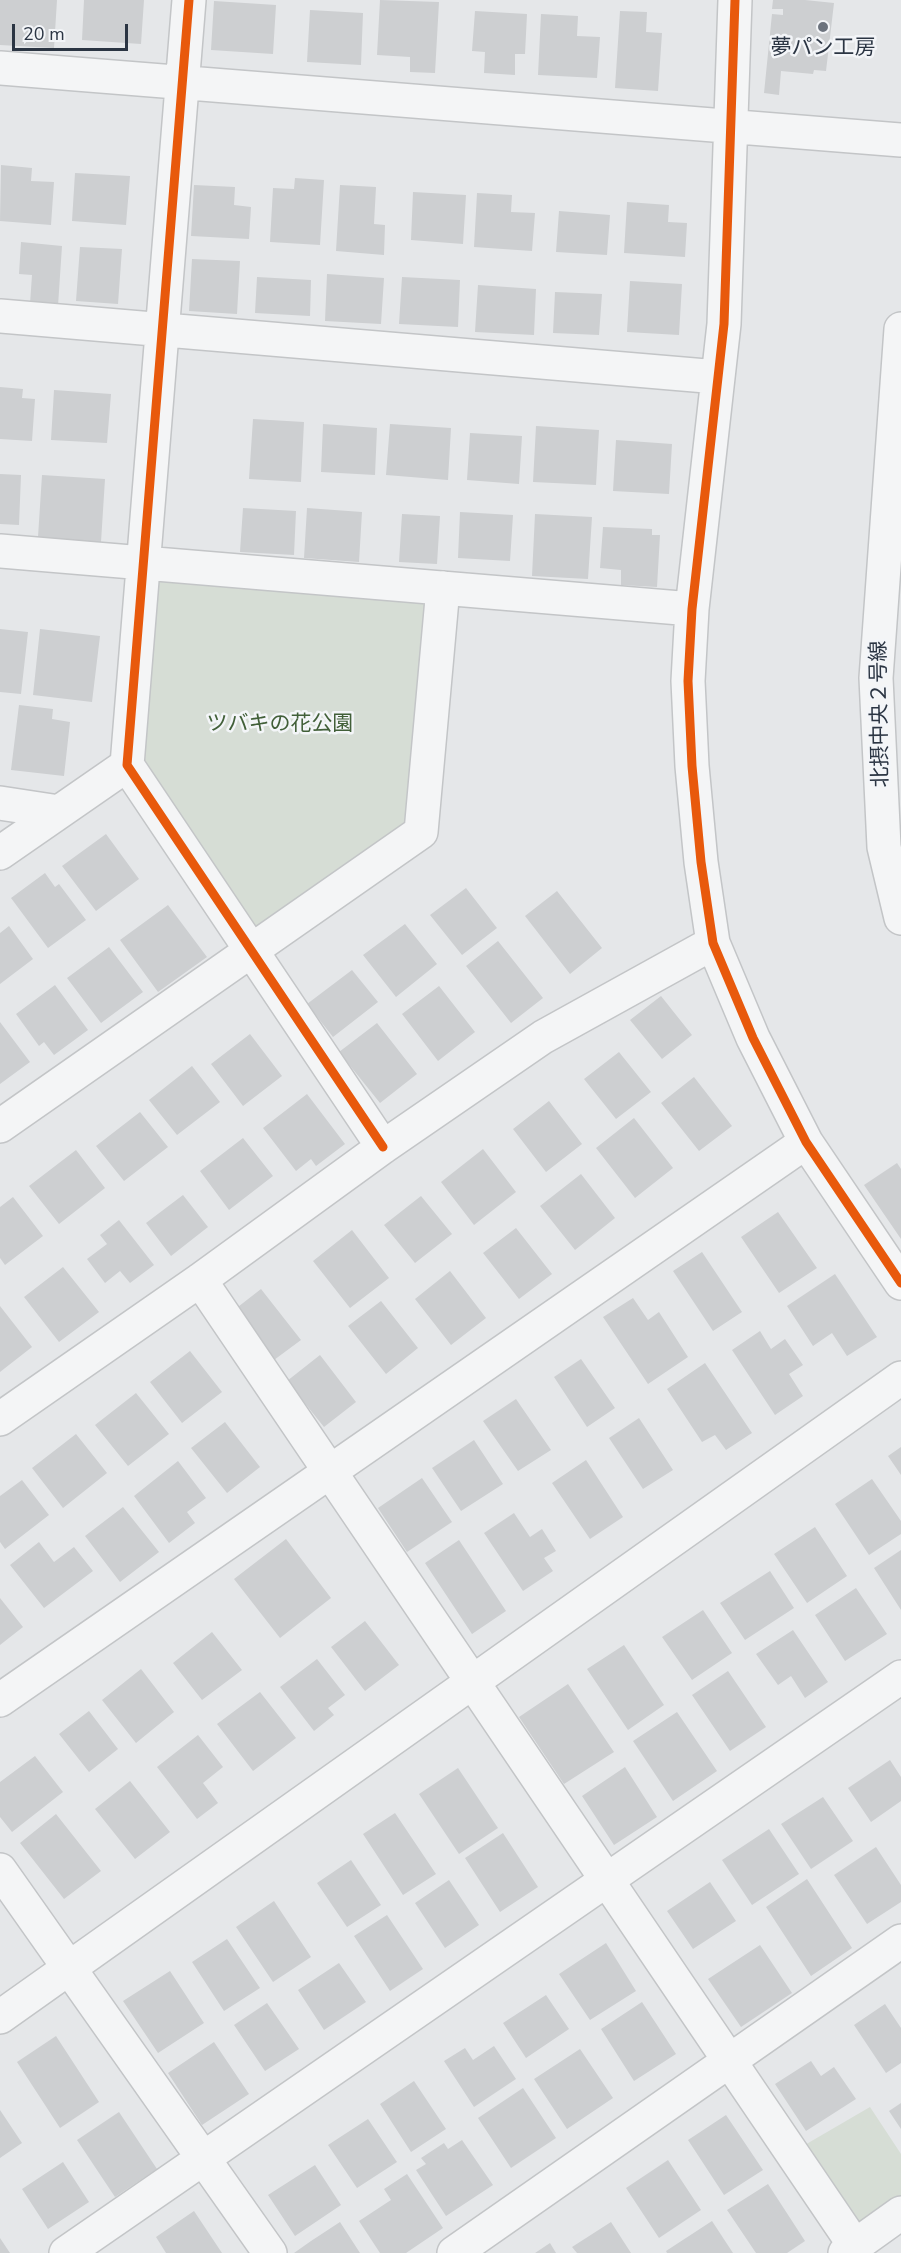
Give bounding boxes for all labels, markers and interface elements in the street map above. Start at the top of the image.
scale bar [15,12,130,50]
marker: 夢パン工房 [816,20,830,34]
text: 20 m [23,22,65,46]
place label: 夢パン工房 [771,36,875,62]
street label: 北摂中央２号線 [867,640,895,788]
park label: ツバキの花公園 [207,712,353,738]

